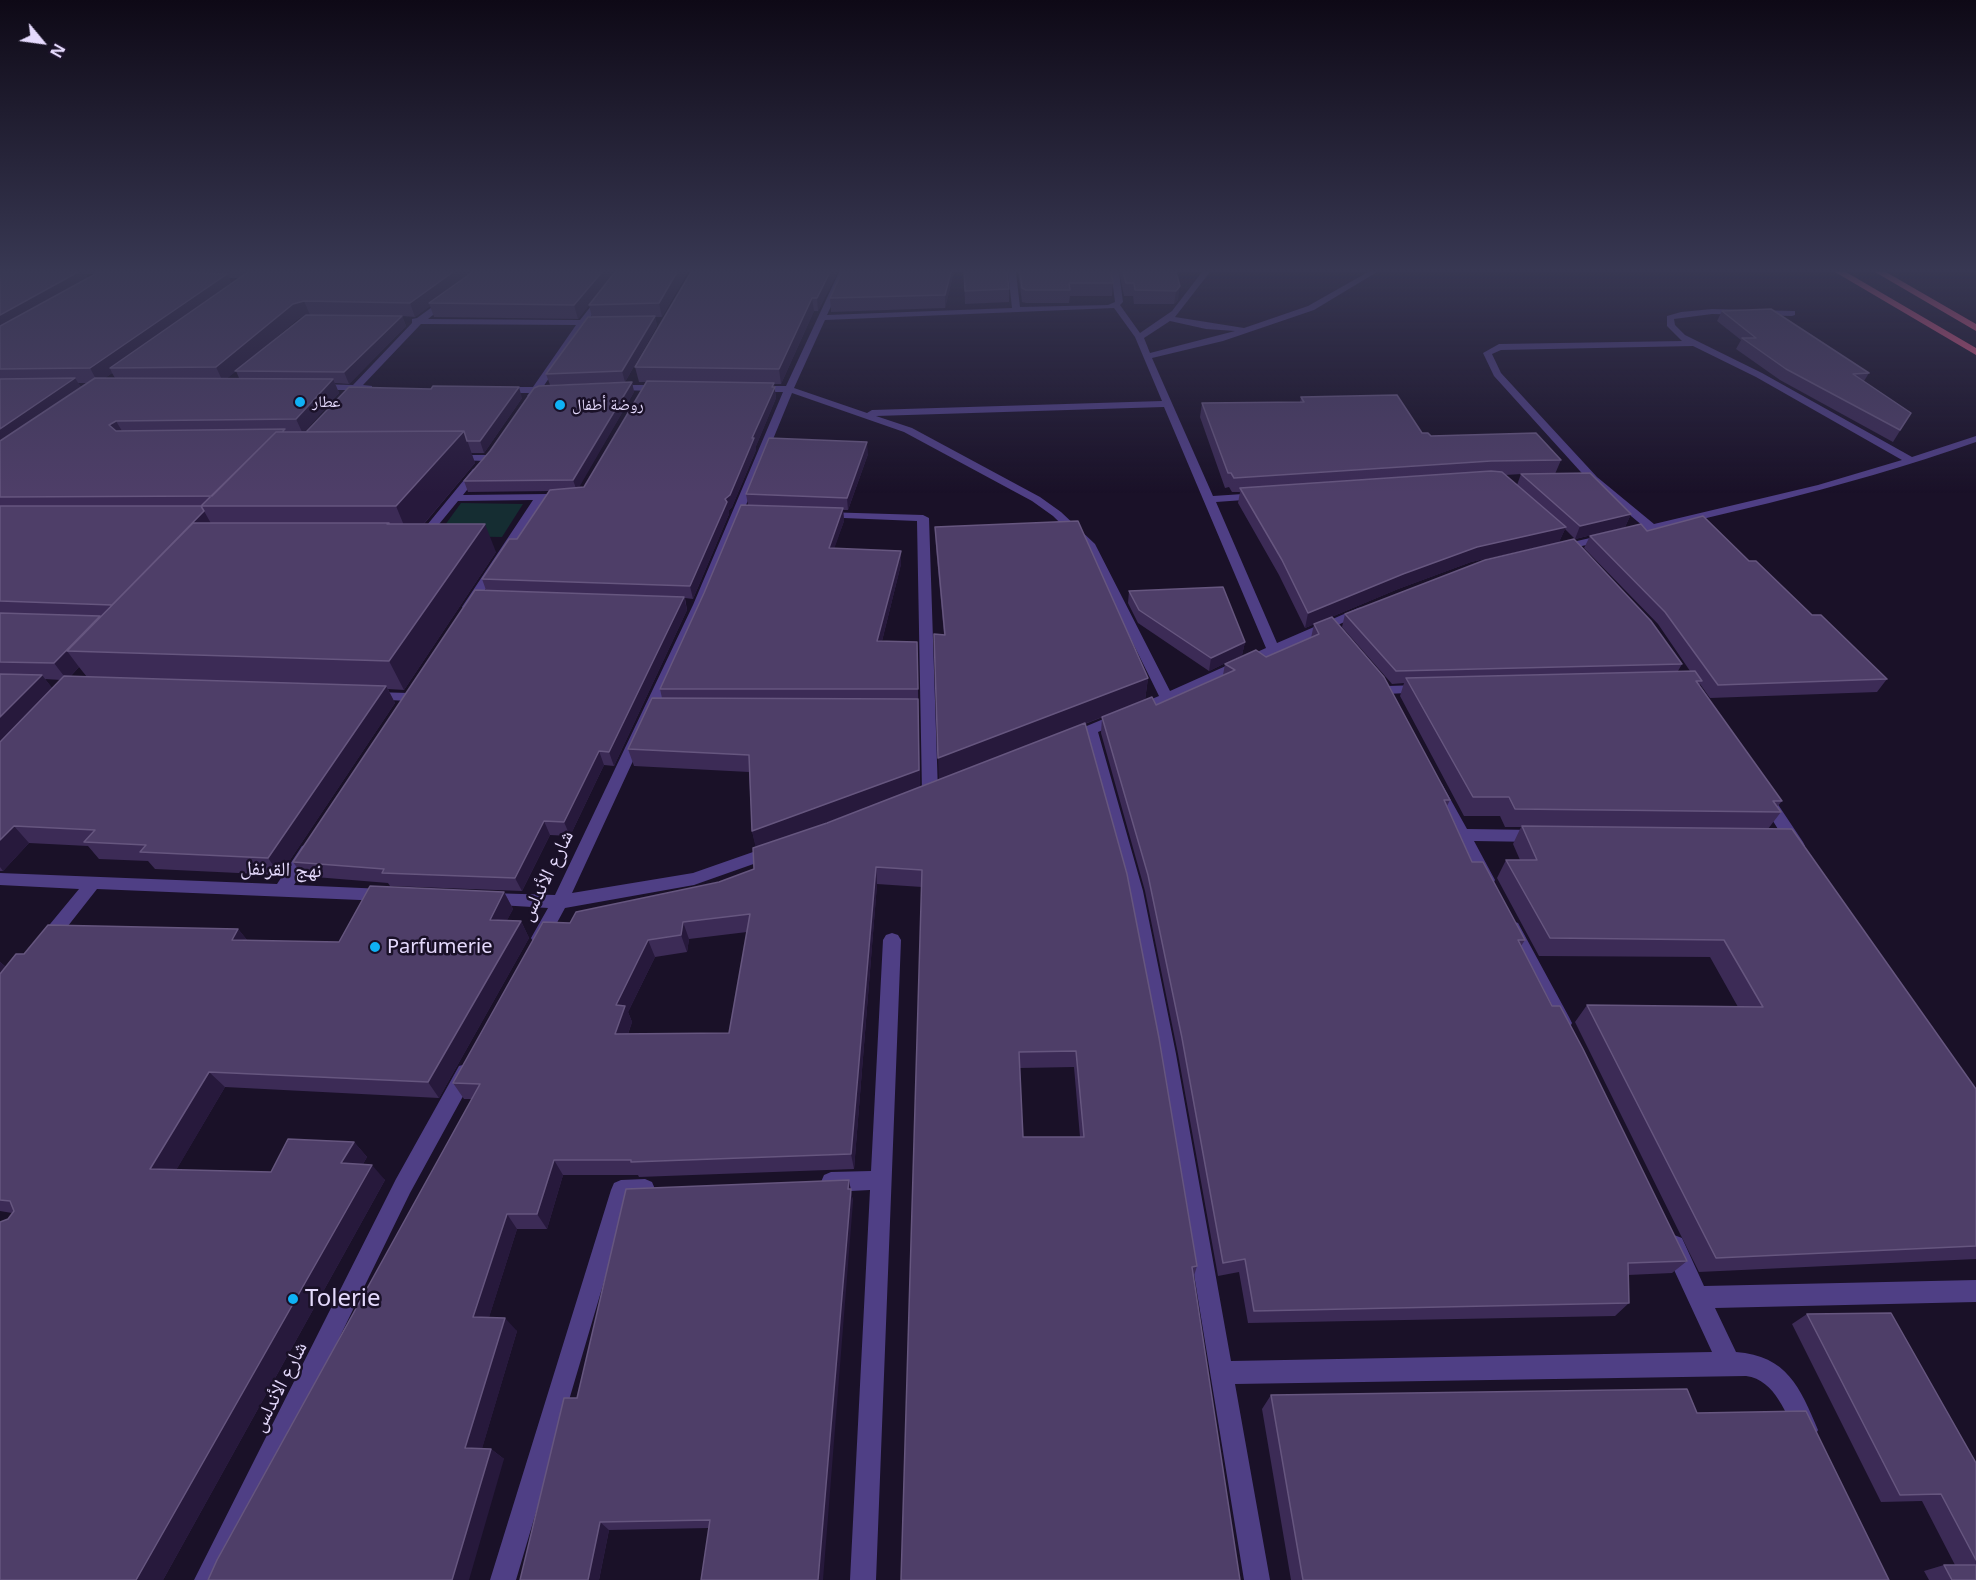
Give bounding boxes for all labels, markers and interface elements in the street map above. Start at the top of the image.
north arrow [12,12,72,72]
text: N [45,40,71,62]
place label: عطار [312,392,340,412]
marker: عطار [293,395,307,409]
place label: روضة أطفال [572,395,644,415]
marker: روضة أطفال [553,398,567,412]
street label: شارع الأندلس [515,827,579,925]
street label: نهج القرنفل [240,857,322,883]
place label: Parfumerie [387,935,492,959]
marker: Parfumerie [368,940,382,954]
place label: Tolerie [305,1285,381,1313]
marker: Tolerie [286,1292,300,1306]
street label: شارع الأندلس [247,1338,313,1436]

